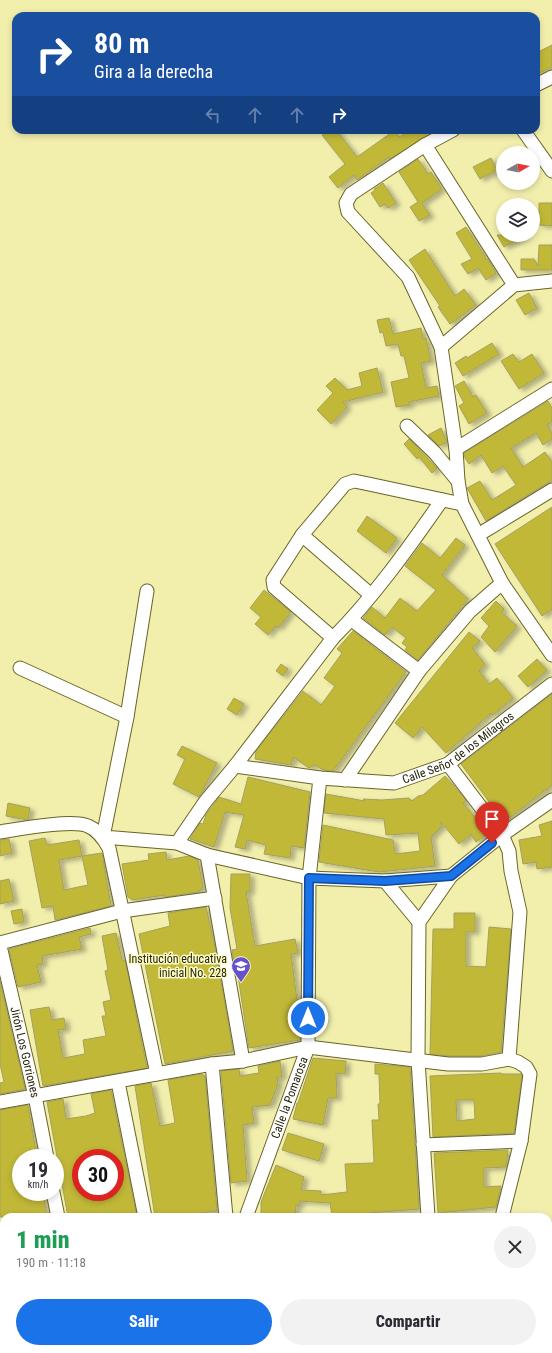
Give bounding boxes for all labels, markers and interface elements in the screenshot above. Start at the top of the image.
text: 80 m [94,27,150,60]
icon: right [28,28,80,80]
text: Gira a la derecha [94,61,213,82]
icon: left [202,104,224,126]
icon: ahead [244,104,266,126]
icon: ahead [286,104,308,126]
icon: right [328,104,350,126]
north arrow [496,146,540,190]
map controls [496,146,540,242]
button: layers [496,198,540,242]
street label: Calle Señor de los Milagros [400,709,517,787]
pin [475,802,509,843]
icon: arrive [481,808,503,830]
place label: Institución educativa inicial No. 228 [128,952,227,980]
school or university icon: Institución educativa inicial No. 228 [230,955,252,983]
position arrow [287,997,329,1039]
street label: Jirón Los Gorriones [7,1005,42,1099]
street label: Calle la Pomarosa [268,1055,311,1140]
speed limit sign: 30 [72,1149,124,1201]
text: 19 [28,1158,48,1182]
text: km/h [28,1179,48,1190]
text: 1 min [16,1226,70,1254]
button: close [494,1226,536,1268]
text: 190 m · 11:18 [16,1255,86,1270]
button: Salir [16,1299,272,1345]
button: Compartir [280,1299,536,1345]

